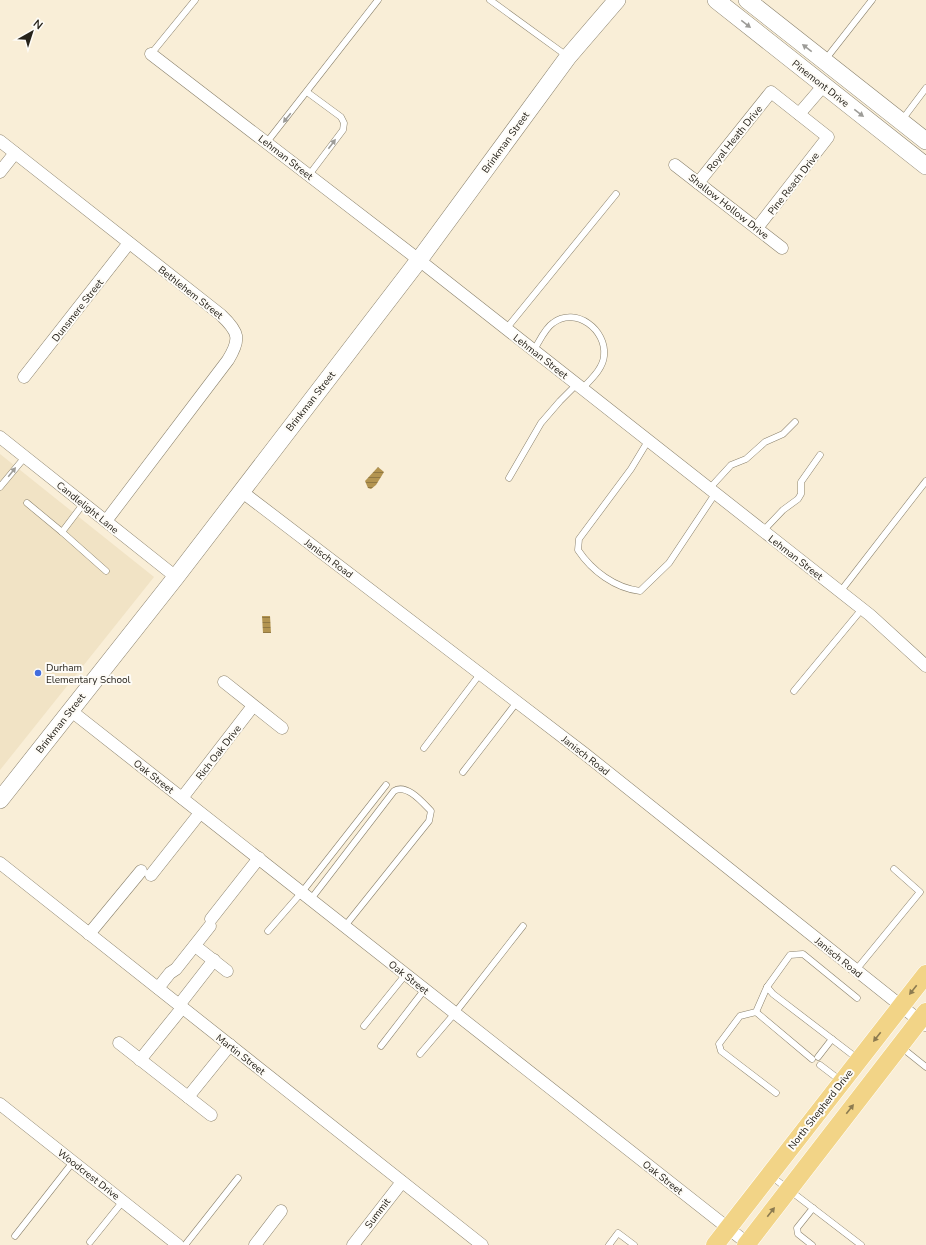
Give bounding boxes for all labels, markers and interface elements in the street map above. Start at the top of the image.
north arrow [12,12,52,52]
text: N [30,16,46,33]
one-way arrow [741,20,752,28]
one-way arrow [802,43,813,52]
street label: Pinemont Drive [789,57,852,111]
street label: Royal Heath Drive [704,103,766,175]
street label: Brinkman Street [479,109,533,176]
one-way arrow [854,109,865,118]
one-way arrow [283,112,292,123]
street label: Lehman Street [255,132,316,184]
one-way arrow [328,139,336,149]
street label: Pine Reach Drive [765,149,823,218]
street label: Shallow Hollow Drive [685,171,772,243]
street label: Bethlehem Street [155,263,226,323]
street label: Dunsmere Street [49,276,107,345]
street label: Lehman Street [510,331,571,383]
street label: Brinkman Street [283,368,339,435]
one-way arrow [8,466,17,477]
street label: Candlelight Lane [53,478,121,537]
street label: Lehman Street [765,532,826,584]
street label: Janisch Road [300,535,356,582]
place label: Durham Elementary School [46,661,131,687]
marker: Durham Elementary School [33,668,43,678]
street label: Brinkman Street [33,690,89,757]
street label: Rich Oak Drive [193,722,245,783]
street label: Janisch Road [558,732,612,779]
street label: Oak Street [130,757,177,797]
street label: Janisch Road [811,934,865,981]
street label: Oak Street [385,958,432,998]
one-way arrow [909,984,918,995]
street label: Martin Street [213,1031,268,1079]
one-way arrow [873,1031,881,1042]
street label: North Shepherd Drive [785,1067,857,1153]
one-way arrow [846,1104,855,1115]
street label: Woodcrest Drive [54,1146,122,1204]
street label: Oak Street [639,1158,686,1198]
street label: Summit [362,1195,394,1232]
one-way arrow [767,1207,775,1218]

